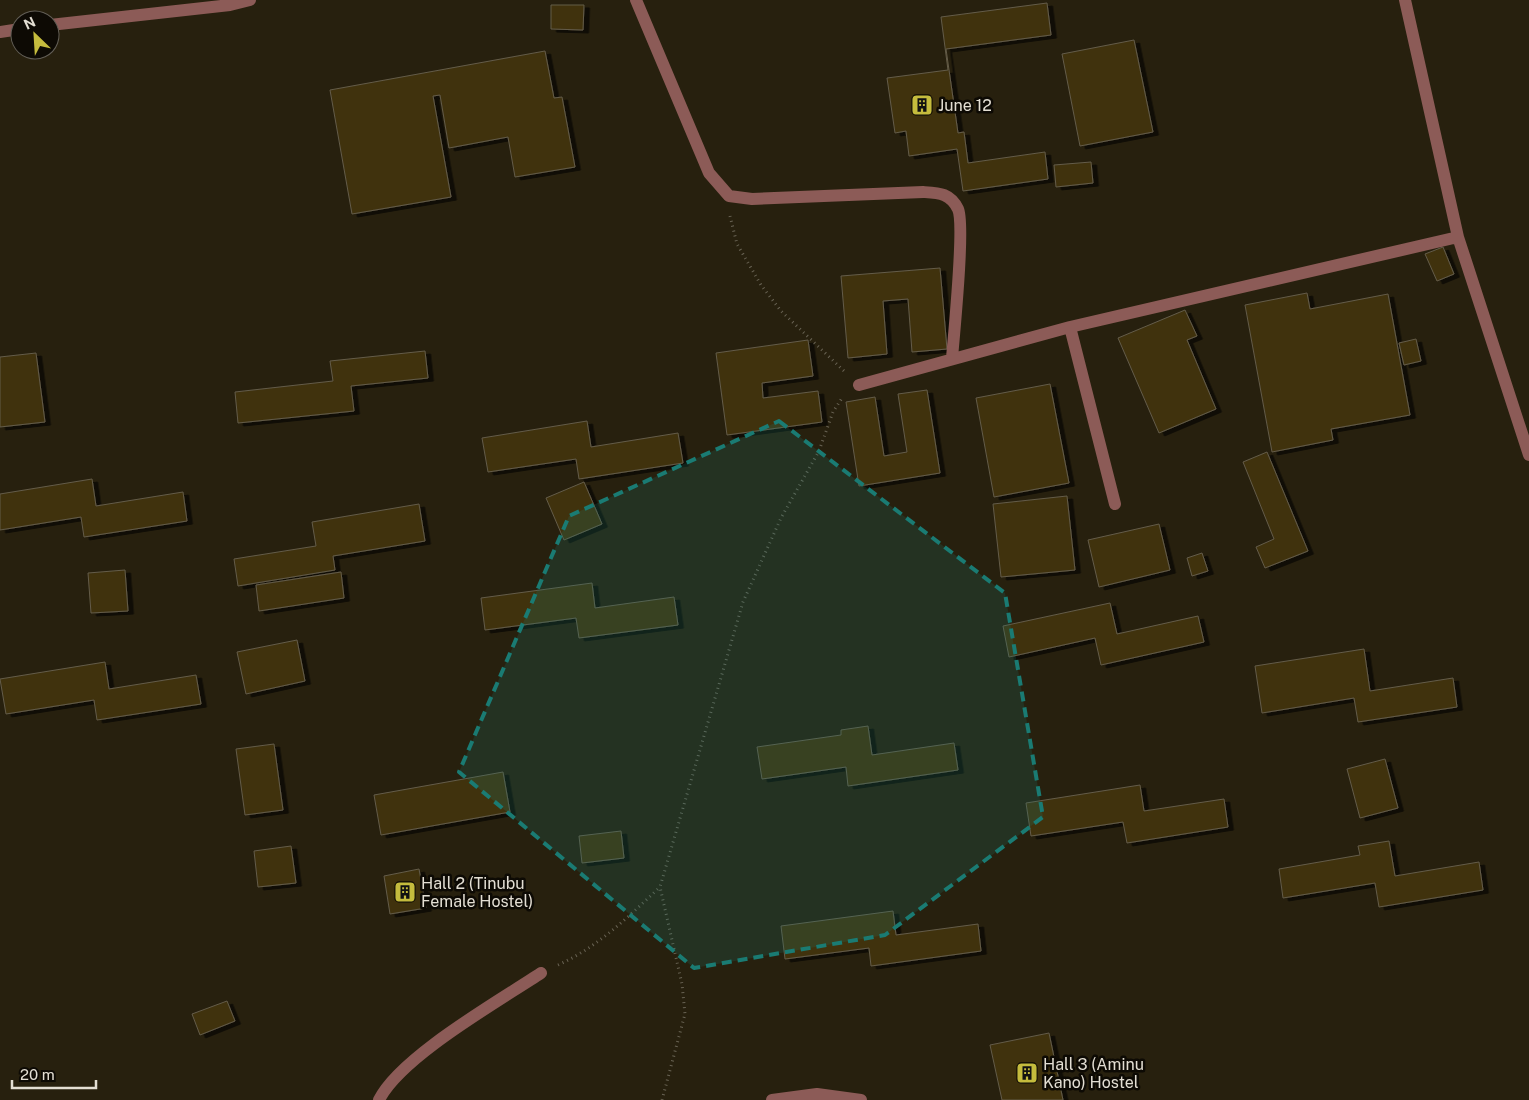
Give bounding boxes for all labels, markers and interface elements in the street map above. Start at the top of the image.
north arrow [10,10,60,60]
text: N [21,14,38,33]
building icon: June 12 [910,93,934,117]
place label: June 12 [938,96,992,115]
place label: Hall 2 (Tinubu Female Hostel) [421,874,533,911]
building icon: Hall 2 (Tinubu Female Hostel) [393,880,417,904]
place label: Hall 3 (Aminu Kano) Hostel [1043,1055,1144,1092]
scale bar [12,1058,96,1090]
building icon: Hall 3 (Aminu Kano) Hostel [1015,1061,1039,1085]
text: 20 m [20,1066,55,1083]

